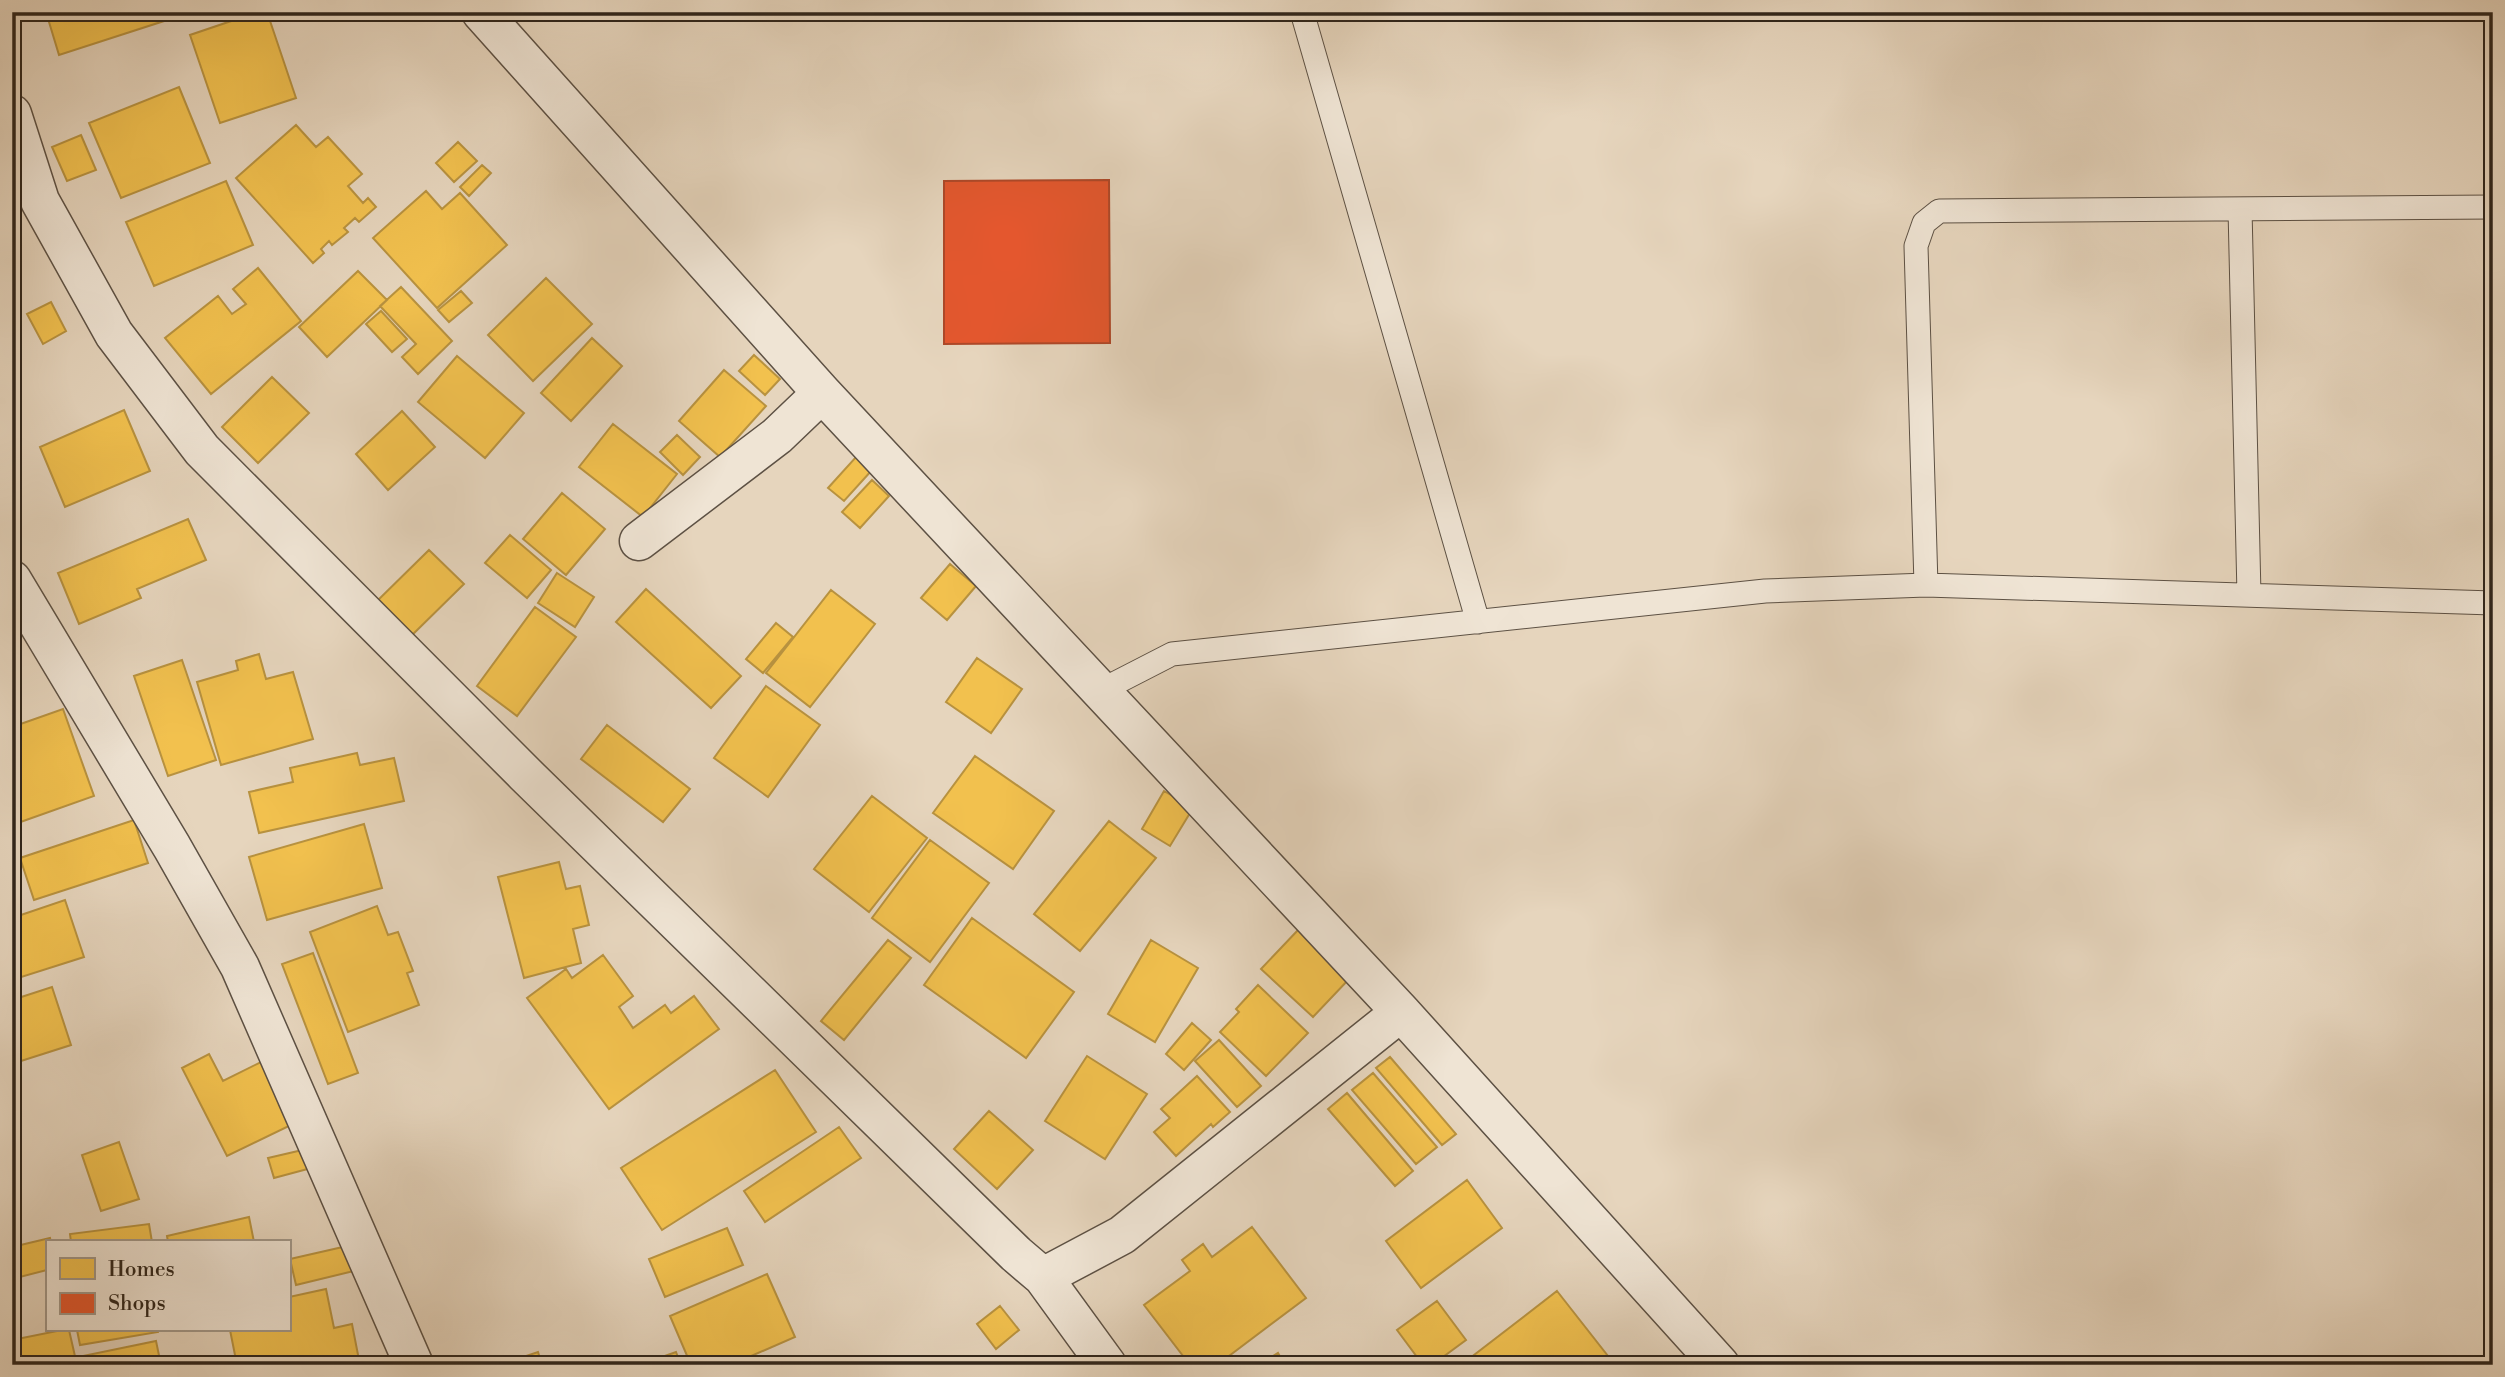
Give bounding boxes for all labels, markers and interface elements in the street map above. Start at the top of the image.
legend [46,1240,290,1332]
text: Homes [108,1257,175,1283]
text: Shops [108,1291,166,1317]

